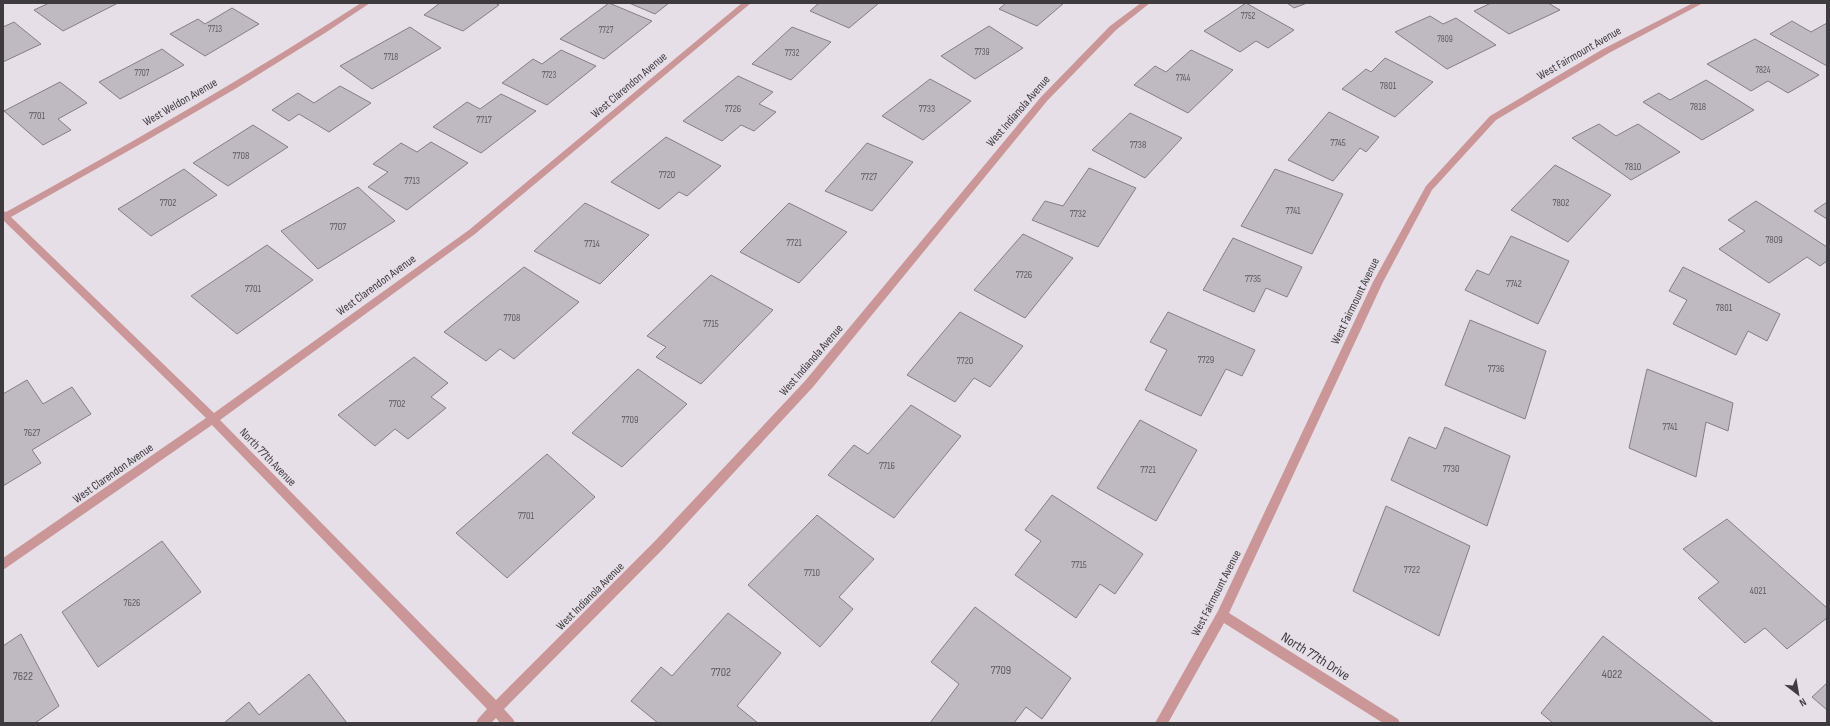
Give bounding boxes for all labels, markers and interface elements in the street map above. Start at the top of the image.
house number: 7752 [1241,11,1256,22]
street label: West Fairmount Avenue [1534,23,1624,84]
house number: 7713 [208,24,222,35]
house number: 7727 [599,25,614,36]
house number: 7809 [1437,34,1453,45]
house number: 7739 [975,47,990,58]
house number: 7732 [785,48,800,59]
street label: West Clarendon Avenue [588,49,670,122]
house number: 7718 [384,52,398,63]
house number: 7824 [1755,65,1771,76]
house number: 7707 [135,68,150,79]
house number: 7723 [542,70,557,81]
street label: West Indianola Avenue [983,72,1054,150]
house number: 7744 [1176,73,1190,84]
street label: West Weldon Avenue [140,75,220,130]
house number: 7801 [1380,80,1397,92]
house number: 7818 [1690,101,1706,113]
house number: 7726 [725,103,741,115]
house number: 7733 [919,103,935,115]
house number: 7701 [29,110,45,122]
house number: 7717 [476,114,492,126]
house number: 7745 [1330,137,1346,149]
house number: 7738 [1130,139,1146,151]
house number: 7708 [233,150,249,162]
house number: 7810 [1625,161,1641,173]
house number: 7720 [659,169,675,181]
house number: 7727 [861,171,877,183]
house number: 7713 [404,175,420,187]
house number: 7702 [160,197,176,209]
house number: 7802 [1553,197,1569,209]
house number: 7741 [1285,205,1301,217]
house number: 7732 [1070,208,1086,220]
house number: 7707 [330,221,346,233]
house number: 7809 [1765,234,1783,246]
house number: 7721 [786,237,802,249]
house number: 7714 [584,238,600,250]
street label: West Clarendon Avenue [334,251,419,319]
street label: West Fairmount Avenue [1328,255,1383,347]
house number: 7726 [1016,269,1032,281]
house number: 7735 [1245,273,1261,285]
house number: 7742 [1506,278,1522,290]
house number: 7701 [245,283,261,295]
house number: 7801 [1716,302,1733,314]
house number: 7708 [504,312,520,324]
house number: 7715 [703,318,719,330]
street label: West Indianola Avenue [776,321,847,399]
house number: 7729 [1198,354,1214,366]
house number: 7720 [957,355,973,367]
house number: 7736 [1488,363,1504,375]
house number: 7702 [389,398,405,410]
house number: 7709 [622,414,638,426]
house number: 7741 [1662,421,1678,433]
street label: North 77th Avenue [236,425,299,490]
house number: 7627 [24,427,40,439]
street label: West Clarendon Avenue [70,440,156,507]
house number: 7716 [879,460,895,472]
house number: 7730 [1443,463,1459,475]
house number: 7721 [1140,464,1156,476]
house number: 7701 [518,510,534,522]
street label: West Fairmount Avenue [1188,547,1245,639]
street label: West Indianola Avenue [553,559,628,633]
house number: 7715 [1071,559,1087,571]
house number: 7722 [1404,564,1420,576]
house number: 7710 [804,567,820,579]
house number: 4021 [1750,585,1767,597]
house number: 7626 [124,597,140,609]
street label: North 77th Drive [1278,629,1353,684]
house number: 7709 [991,663,1011,678]
house number: 7702 [711,665,731,680]
house number: 4022 [1602,667,1622,682]
house number: 7622 [13,669,33,684]
north arrow [1778,674,1818,714]
text: N [1797,695,1809,709]

